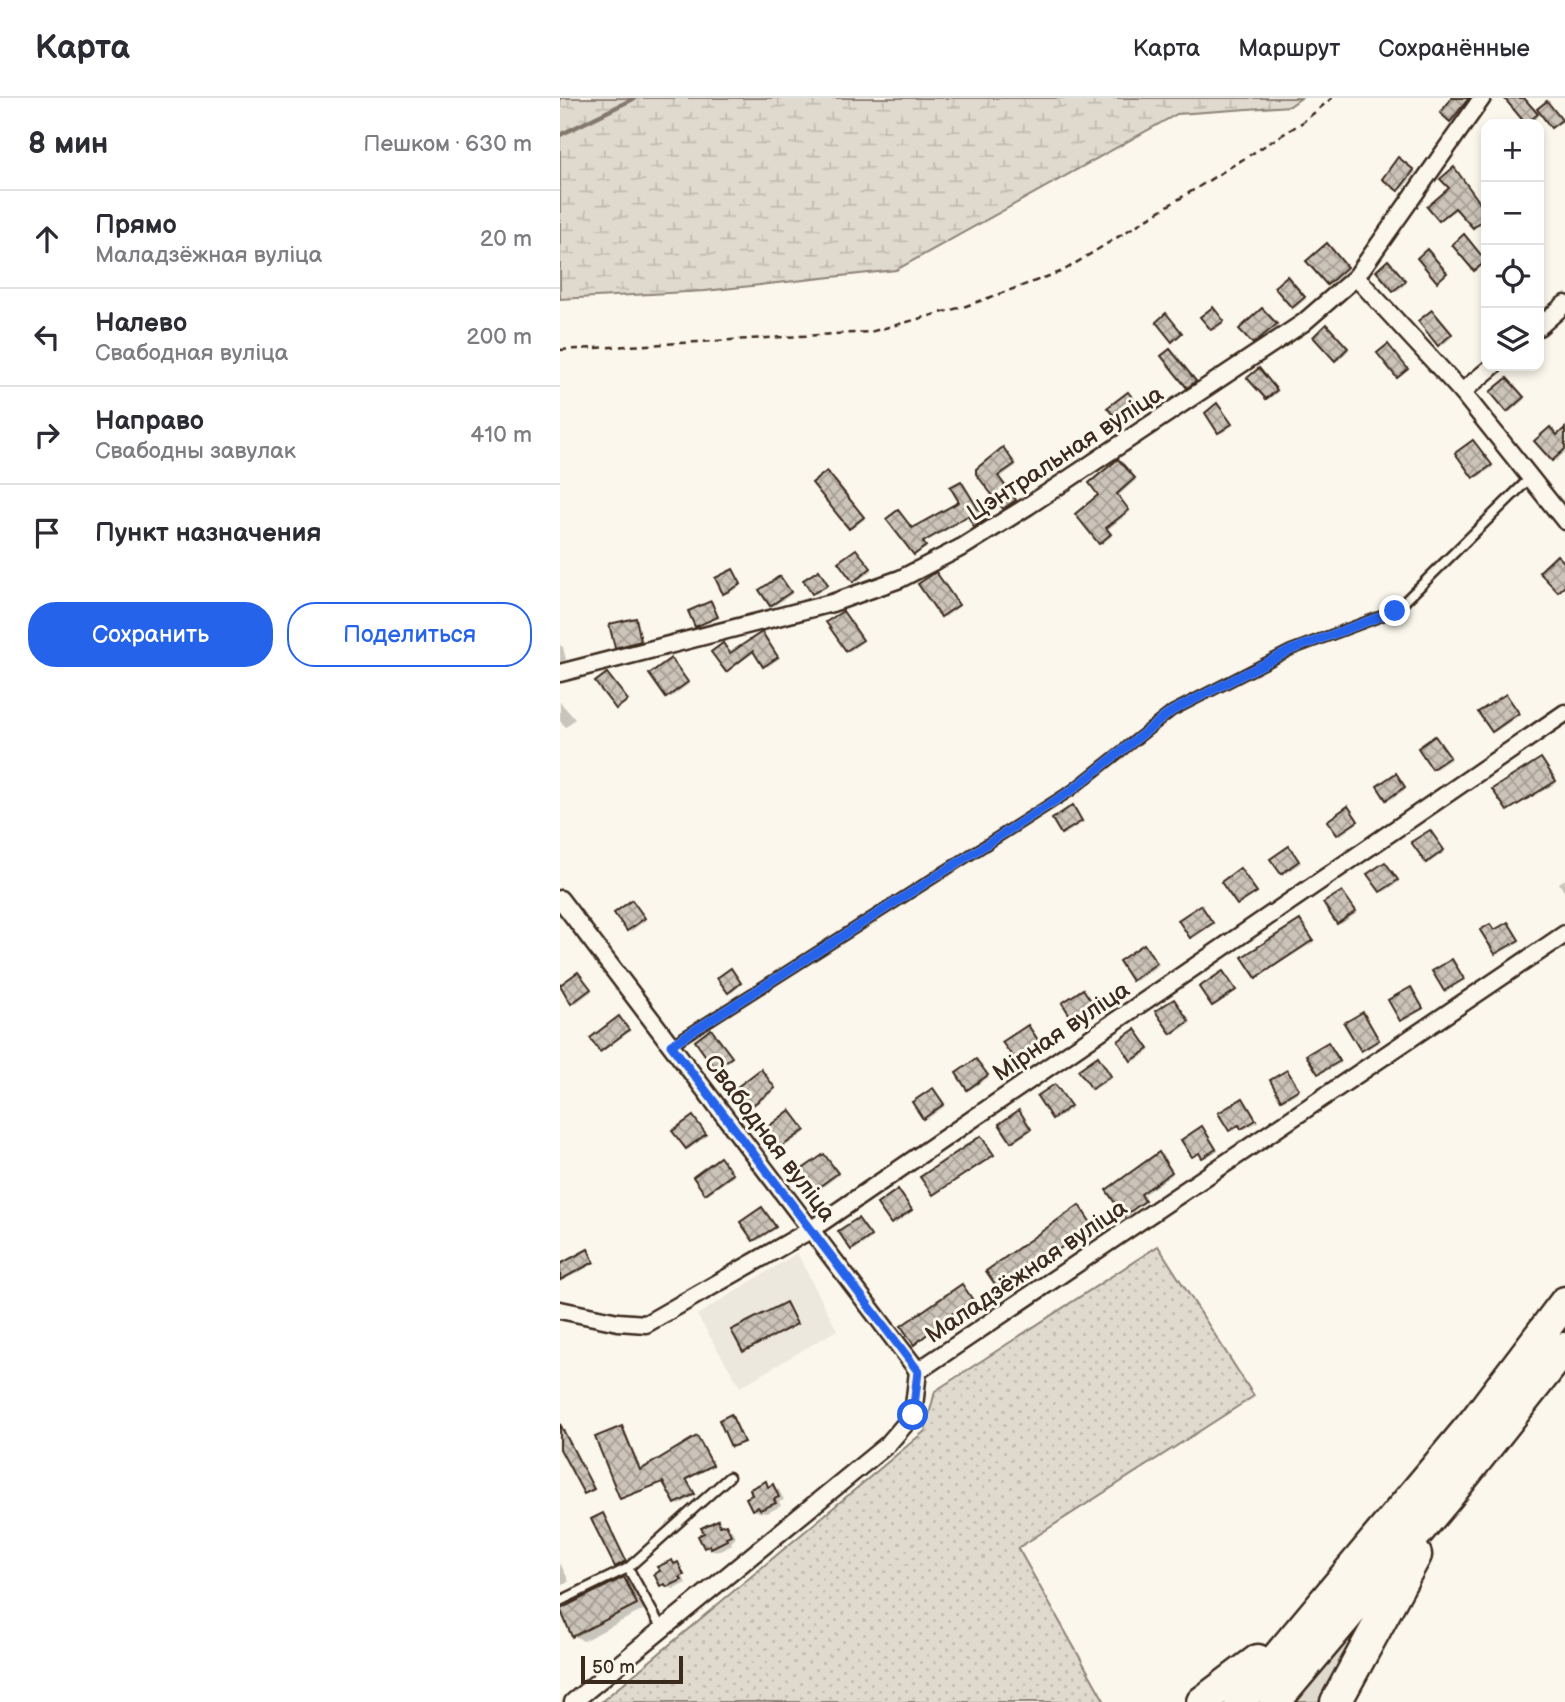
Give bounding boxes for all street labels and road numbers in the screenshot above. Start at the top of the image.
street label: Цэнтральная вуліца [962,379,1169,528]
street label: Мірная вуліца [987,975,1135,1088]
street label: Свабодная вуліца [697,1049,842,1228]
street label: Маладзёжная вуліца [920,1193,1133,1350]

